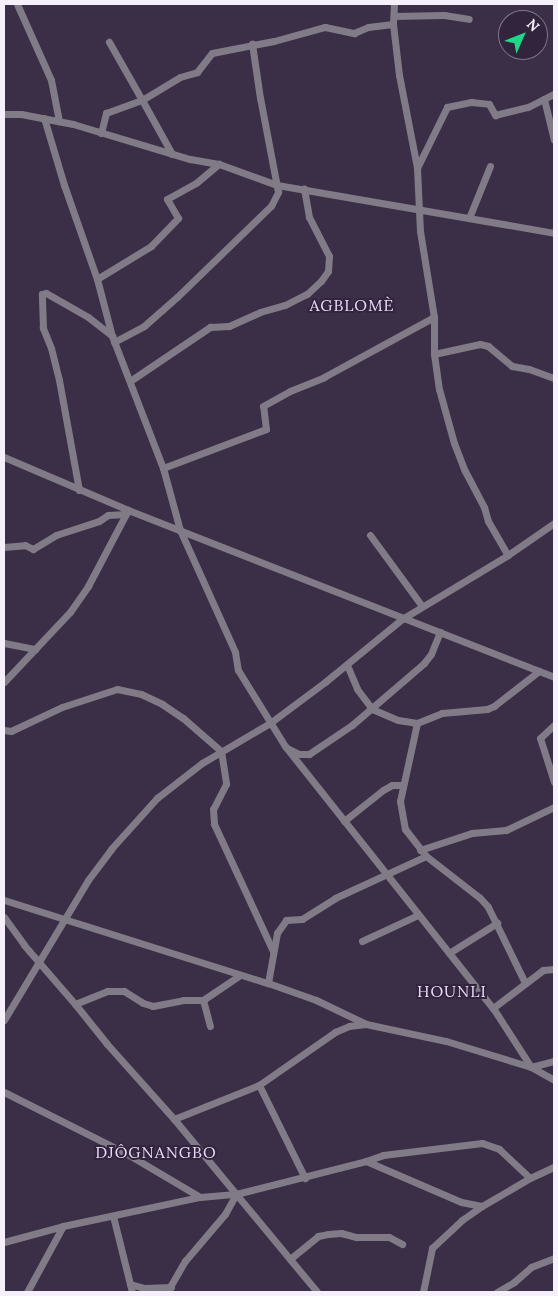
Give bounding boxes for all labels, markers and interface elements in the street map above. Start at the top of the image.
north arrow [498,10,548,60]
text: N [523,15,543,35]
district label: AGBLOMÈ [309,295,395,315]
district label: HOUNLI [416,981,488,1001]
district label: DJÔGNANGBO [94,1142,218,1162]

